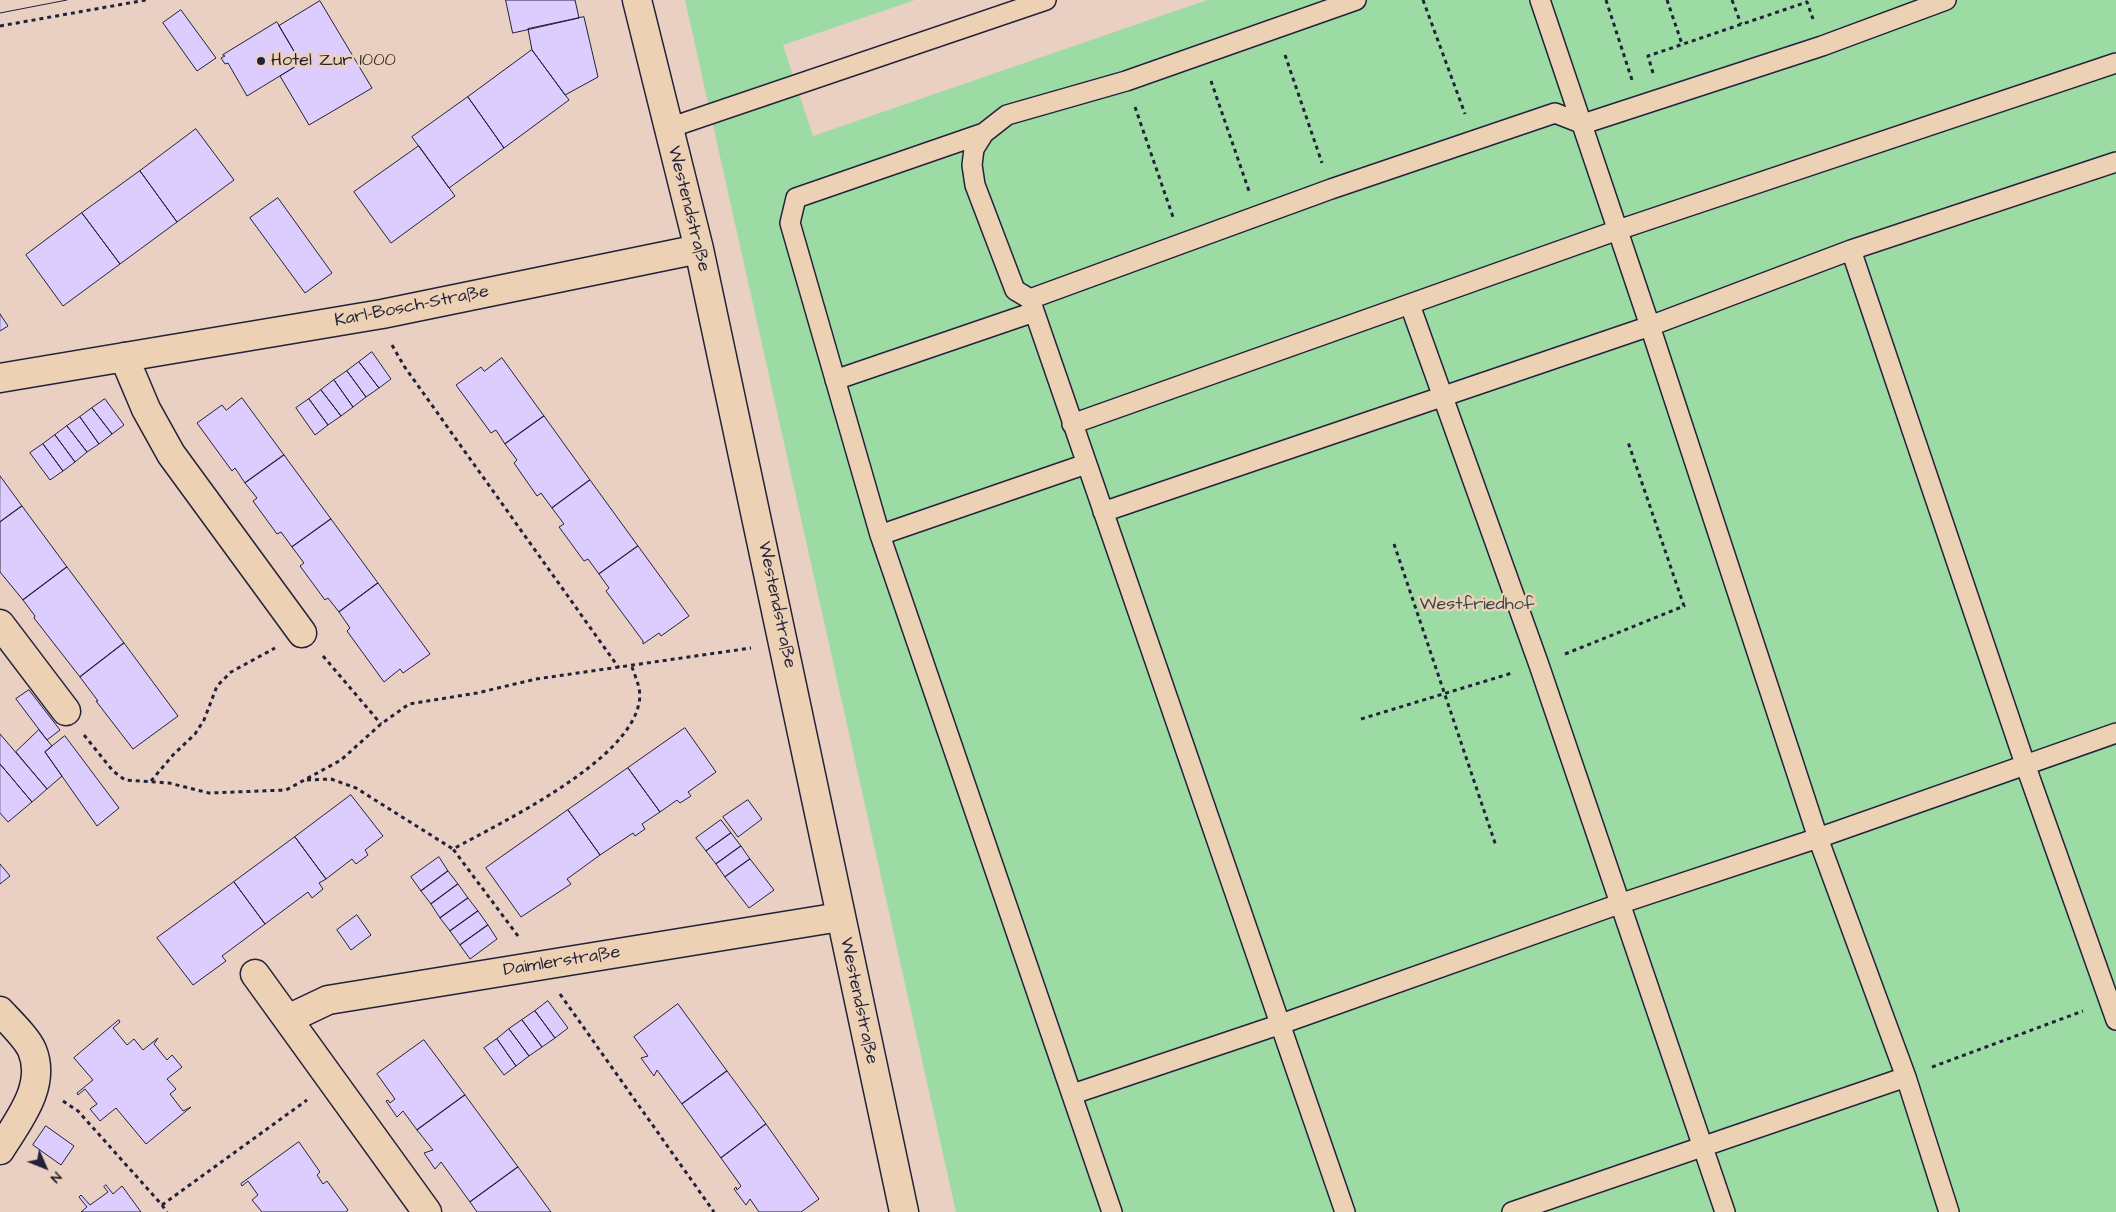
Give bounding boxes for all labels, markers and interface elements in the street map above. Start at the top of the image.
place label: Hotel Zur 1000 [271,50,396,72]
marker: Hotel Zur 1000 [255,55,267,67]
street label: Westendstraße [662,144,714,274]
street label: Karl-Bosch-Straße [333,281,491,333]
street label: Westendstraße [752,540,800,670]
park label: Westfriedhof [1419,594,1535,616]
street label: Westendstraße [834,936,882,1066]
street label: Daimlerstraße [502,942,622,982]
north arrow [20,1142,70,1192]
text: N [46,1167,66,1188]

